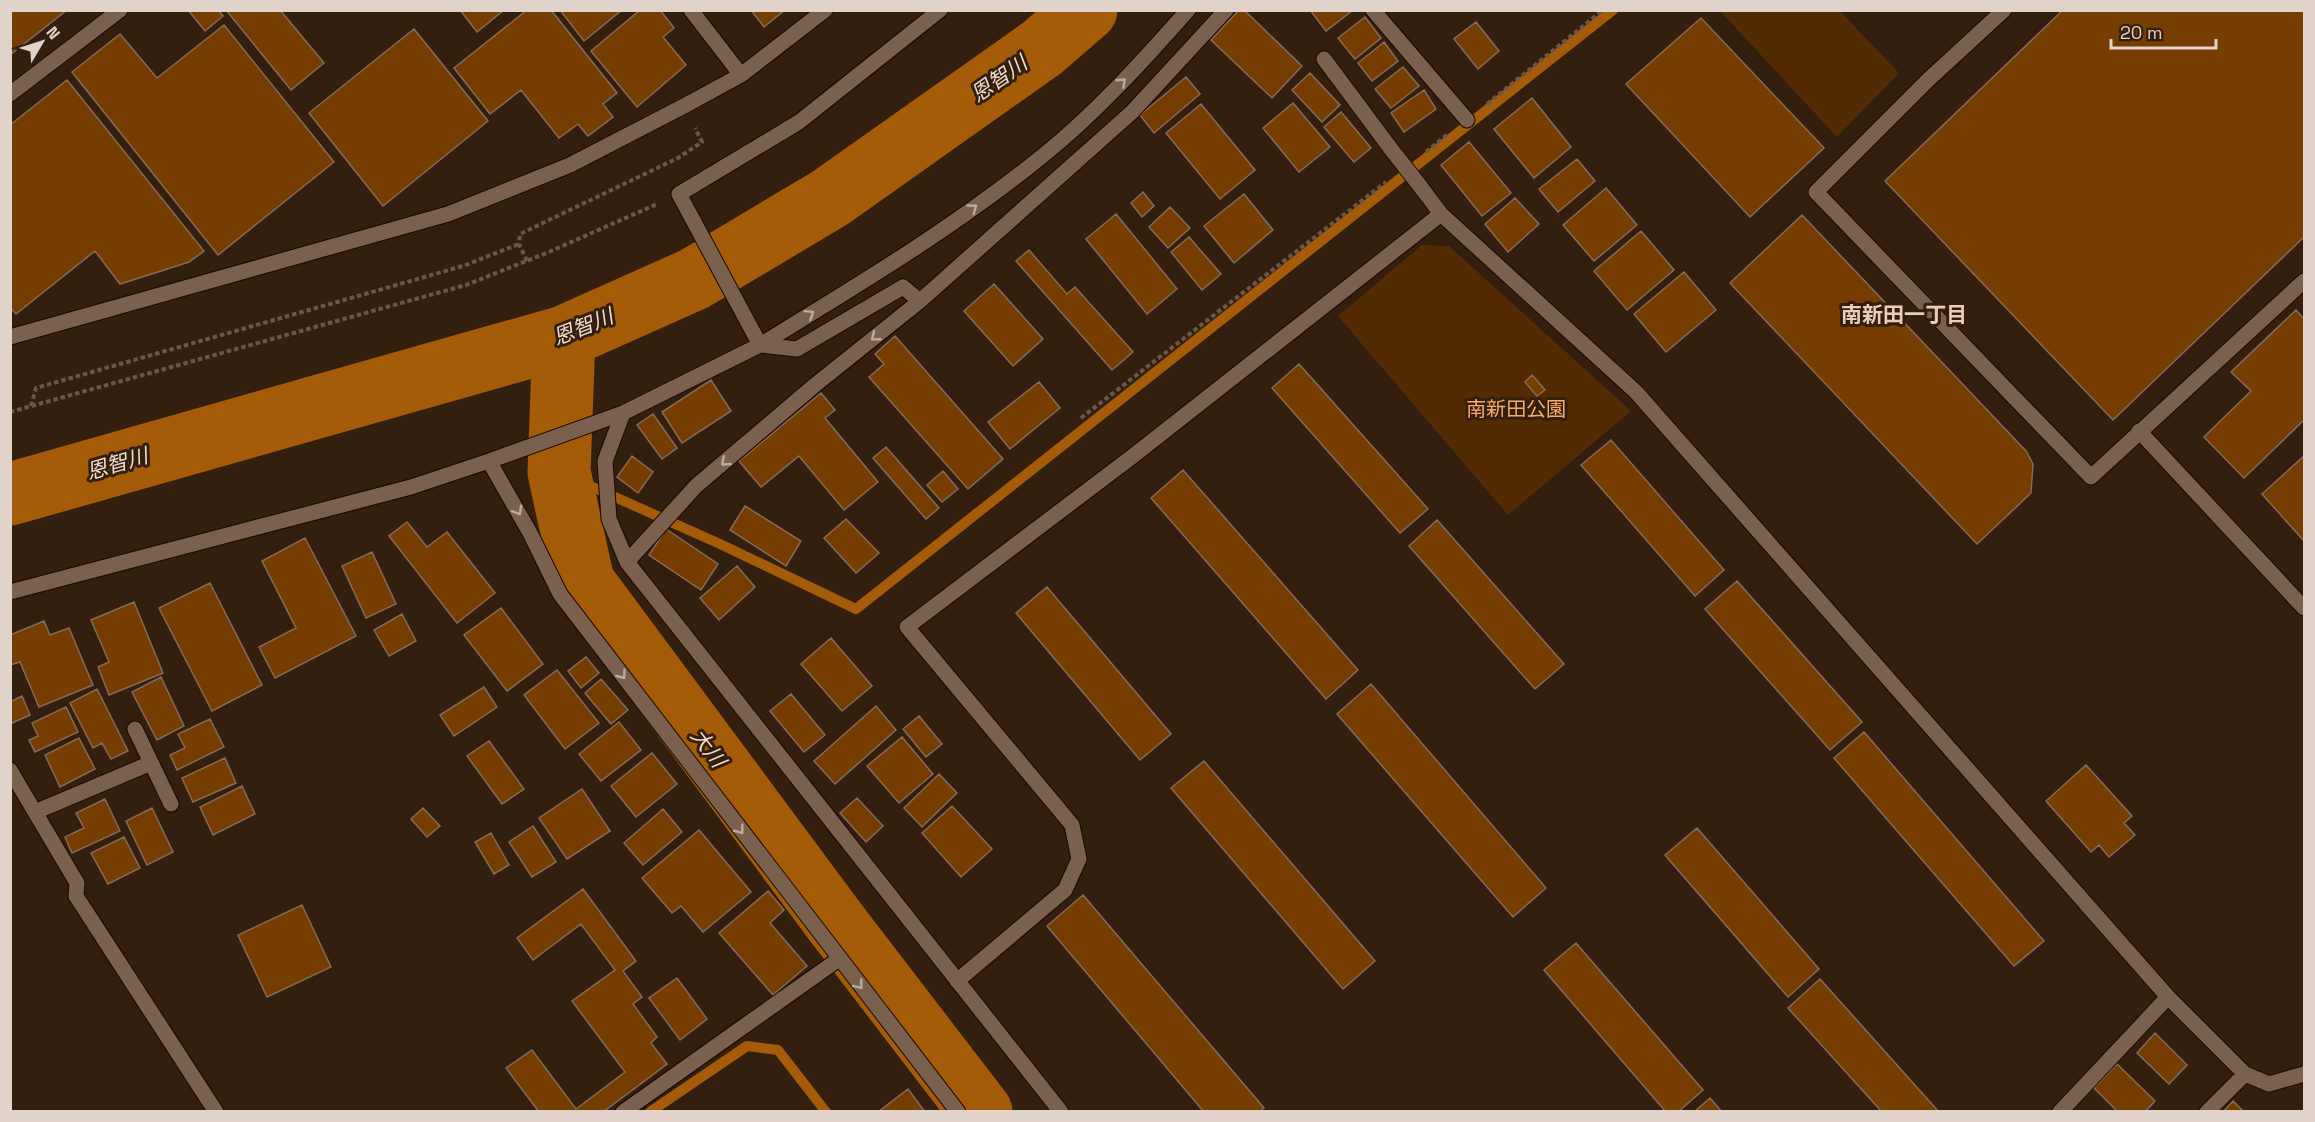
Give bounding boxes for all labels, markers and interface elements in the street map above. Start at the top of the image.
north arrow [12,12,72,72]
scale bar [2111,12,2216,50]
text: 20 m [2120,21,2163,44]
text: N [42,22,65,44]
water label: 恩智川 [965,48,1034,108]
one-way arrow [1115,78,1125,89]
one-way arrow [967,204,978,215]
water label: 恩智川 [549,301,619,351]
district label: 南新田一丁目 [1841,301,1967,328]
one-way arrow [804,310,814,322]
one-way arrow [870,330,881,341]
park label: 南新田公園 [1466,396,1566,422]
water label: 恩智川 [83,441,153,485]
one-way arrow [721,455,732,466]
one-way arrow [511,505,522,516]
one-way arrow [614,669,625,680]
water label: 大川 [685,723,733,774]
one-way arrow [733,823,744,834]
one-way arrow [852,978,863,989]

